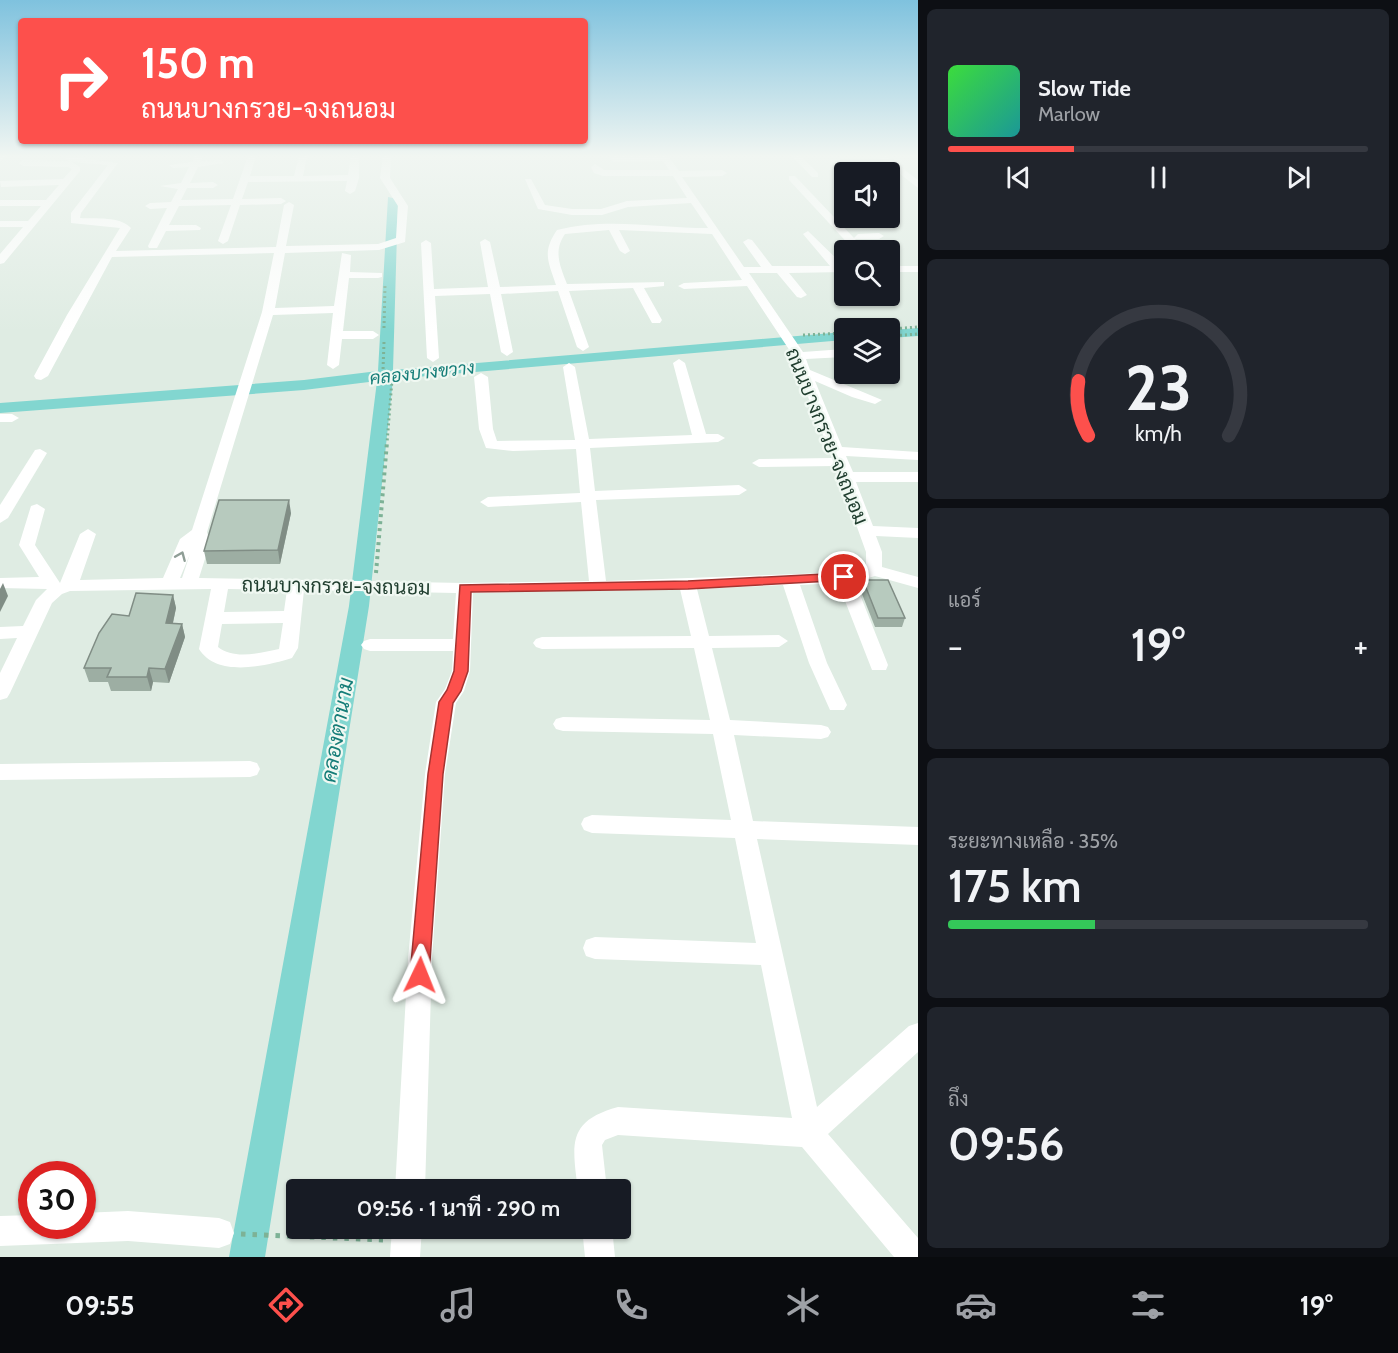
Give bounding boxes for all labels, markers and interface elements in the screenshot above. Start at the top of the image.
text: 150 m [141,37,255,89]
icon: right [42,42,120,120]
text: Slow Tide [1038,75,1131,102]
text: ถนนบางกรวย-จงถนอม [141,92,396,125]
text: Marlow [1038,102,1100,126]
icon: previous [1002,161,1035,194]
icon: pause [1142,161,1175,194]
icon: next [1282,161,1315,194]
map controls [834,162,900,384]
button: sound [834,162,900,228]
button: search [834,240,900,306]
button: layers [834,318,900,384]
street label: ถนนบางกรวย-จงถนอม [781,344,873,528]
text: 23 [1125,350,1191,426]
water label: คลองบางขวาง [368,357,476,389]
text: km/h [1135,420,1181,446]
one-way arrow [174,551,186,562]
pin [818,551,869,602]
icon: arrive [827,560,860,593]
street label: ถนนบางกรวย-จงถนอม [241,572,431,600]
text: แอร์ [948,588,981,612]
text: 19° [1131,618,1185,672]
text: − [948,626,963,666]
text: + [1353,626,1368,666]
water label: คลองตานาม [315,675,359,784]
text: ระยะทางเหลือ · 35% [948,829,1118,853]
text: 175 km [948,859,1082,913]
position arrow [388,943,452,1007]
text: ถึง [948,1087,969,1111]
text: 09:56 [948,1117,1064,1171]
speed limit sign: 30 [18,1161,96,1239]
text: 09:56 · 1 นาที · 290 m [357,1195,560,1222]
icon: directions [265,1284,307,1326]
icon: music [437,1284,479,1326]
icon: phone [610,1284,652,1326]
icon: climate [782,1284,824,1326]
icon: car [955,1284,997,1326]
icon: filters [1127,1284,1169,1326]
text: 09:55 [65,1289,134,1322]
text: 19° [1300,1289,1333,1322]

